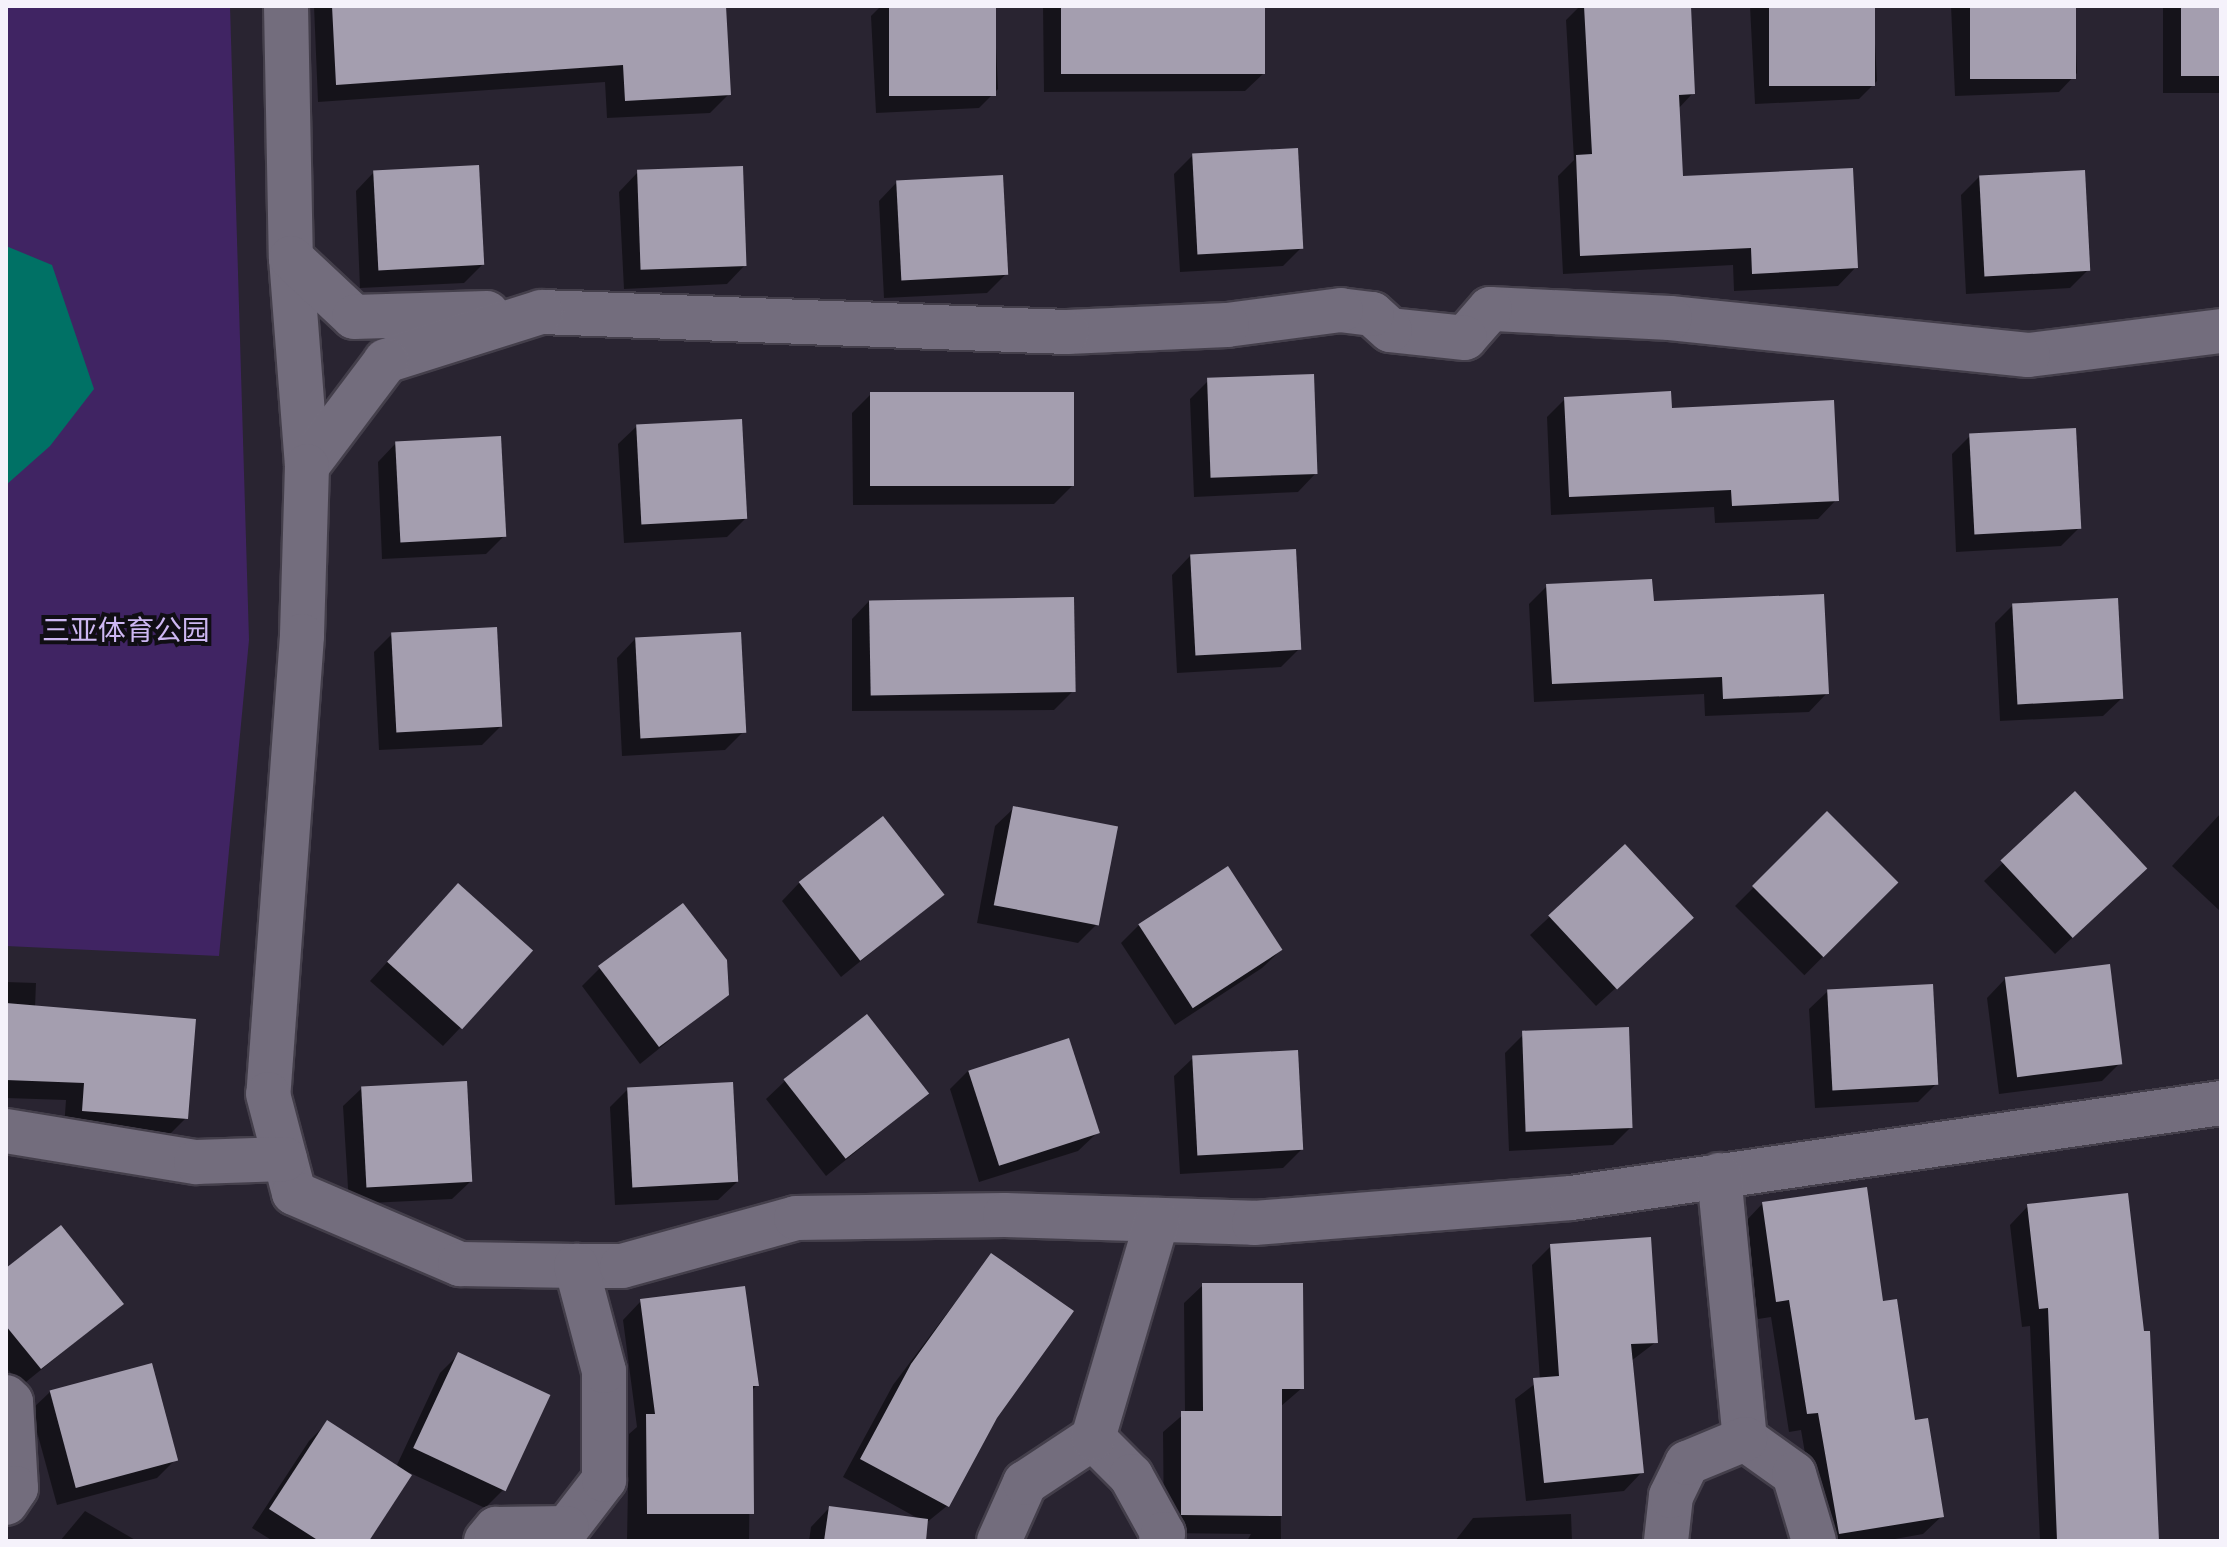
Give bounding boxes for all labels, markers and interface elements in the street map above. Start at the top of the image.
park label: 三亚体育公园 [42,614,210,648]

